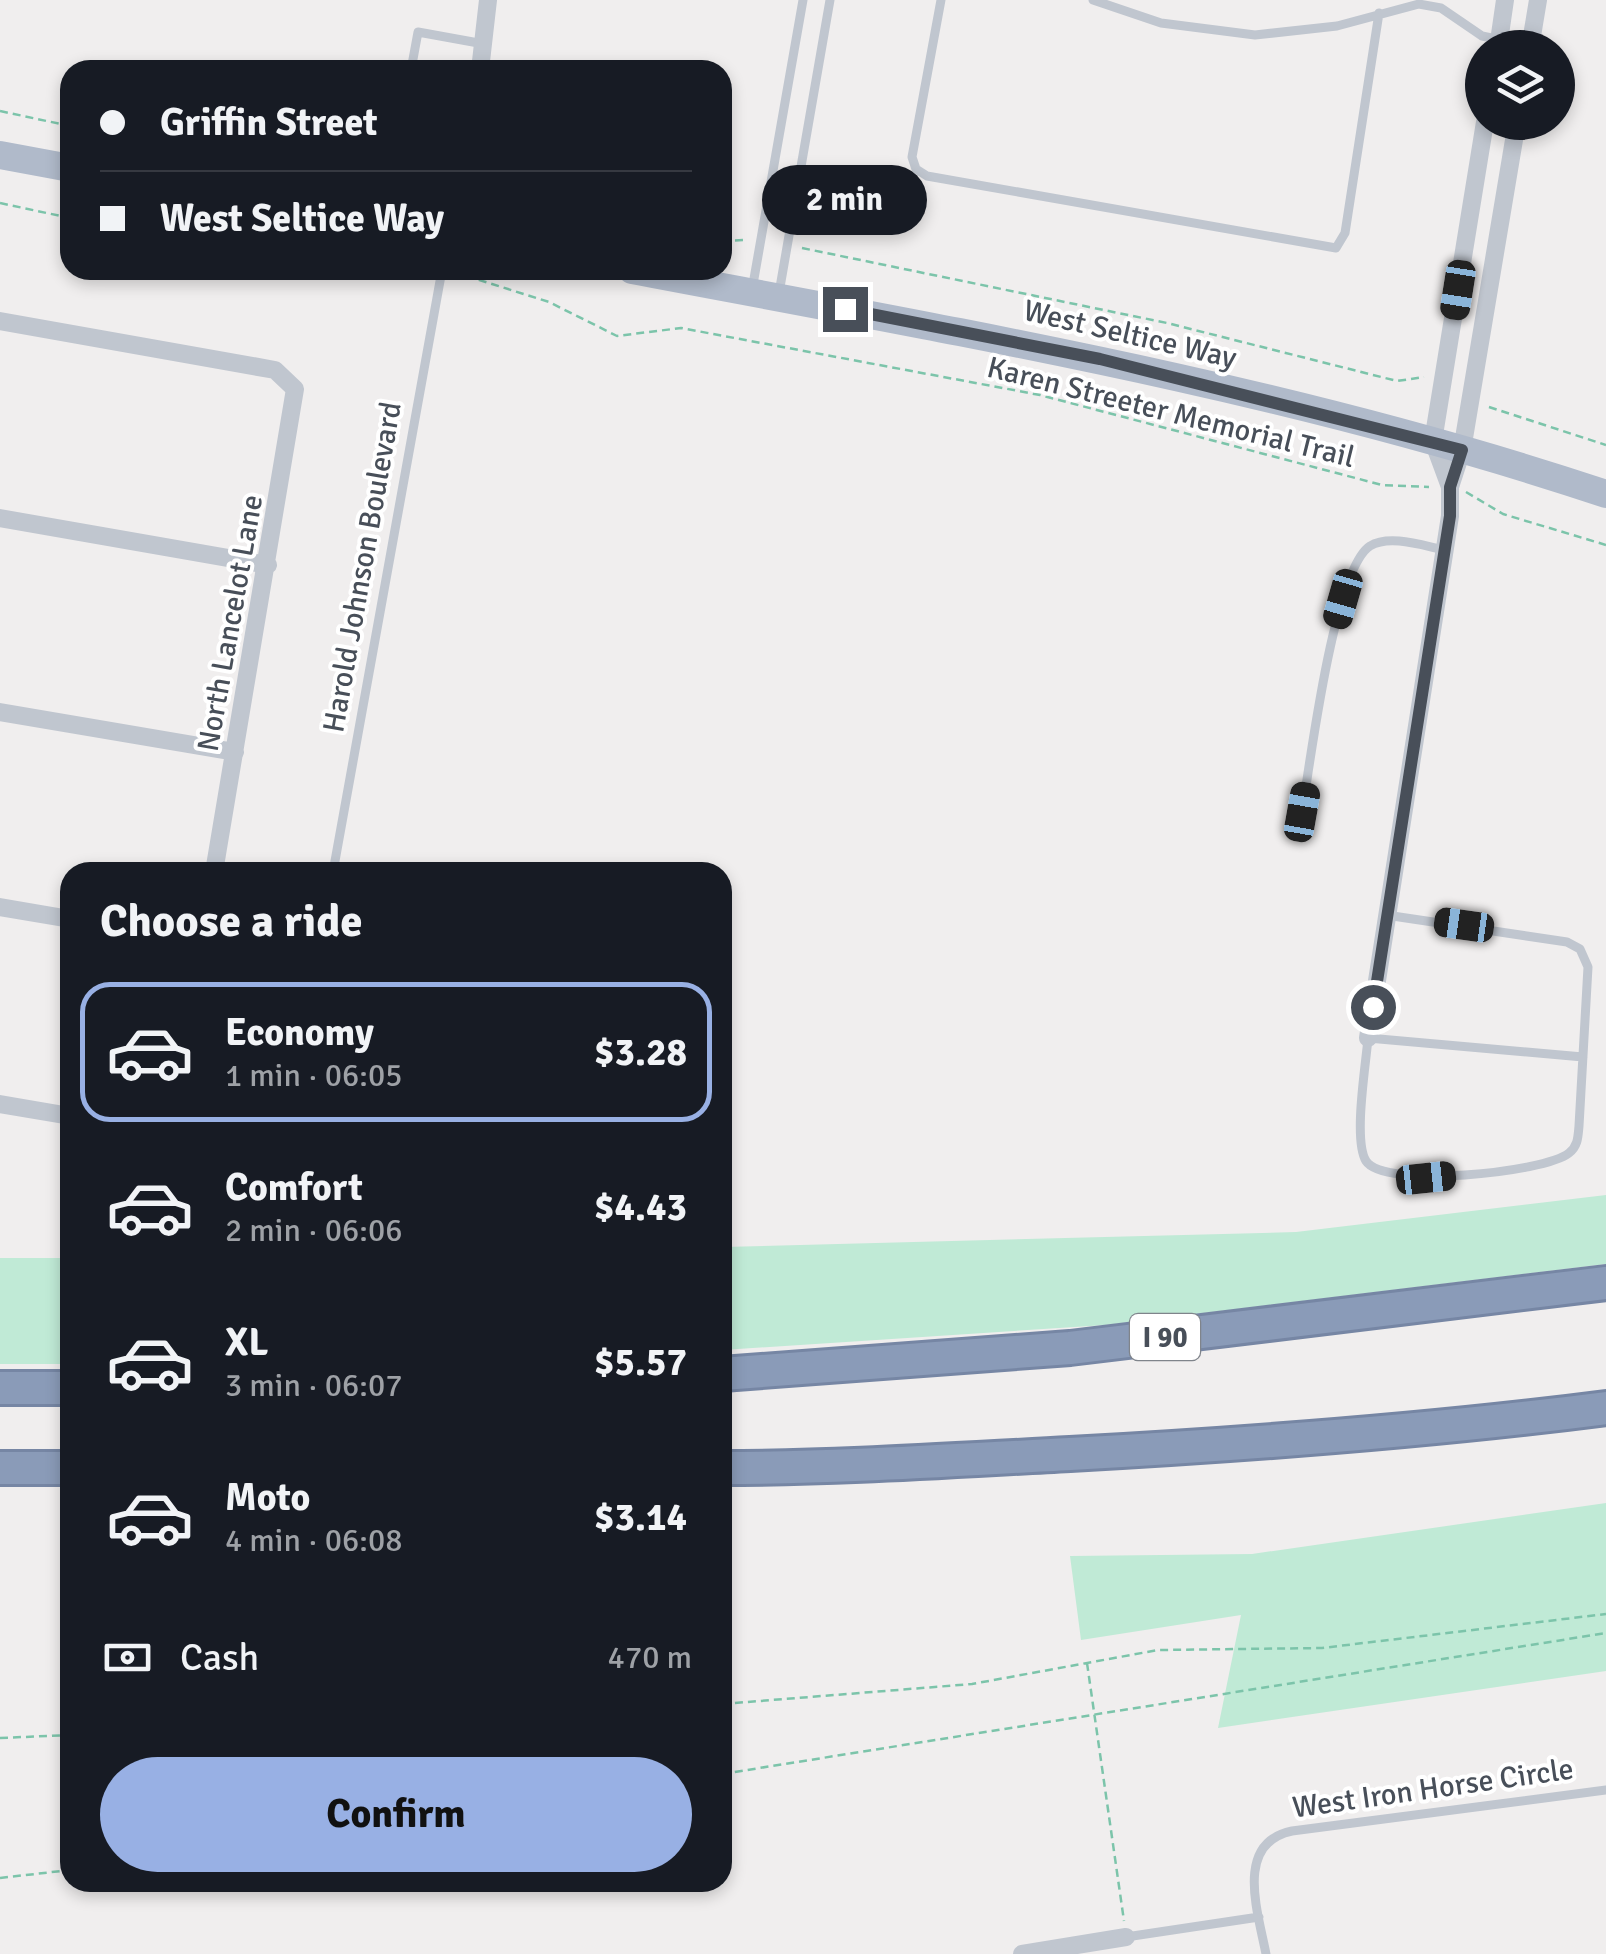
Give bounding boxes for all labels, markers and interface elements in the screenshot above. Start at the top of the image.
map controls [1465,30,1575,140]
button: layers [1465,30,1575,140]
text: Griffin Street [160,99,378,146]
callout: 2 min [762,164,928,234]
text: 2 min [806,180,883,219]
text: West Seltice Way [160,195,444,242]
car [1438,258,1478,322]
route end [823,287,868,332]
street label: West Seltice Way [1020,292,1240,377]
street label: Karen Streeter Memorial Trail [983,349,1358,476]
street label: Harold Johnson Boulevard [315,399,410,735]
street label: North Lancelot Lane [190,492,271,754]
car [1320,566,1366,632]
car [1282,780,1322,844]
text: Choose a ride [100,894,363,949]
car [1432,906,1496,944]
route start [1351,985,1396,1030]
icon: car [105,1007,195,1097]
text: Economy [225,1009,374,1056]
text: $3.28 [594,1029,687,1076]
text: 1 min · 06:05 [225,1056,403,1095]
car [1395,1160,1457,1196]
icon: car [105,1162,195,1252]
text: Comfort [225,1164,363,1211]
text: $4.43 [594,1184,687,1231]
text: 2 min · 06:06 [225,1211,403,1250]
road number: I 90 [1130,1314,1200,1360]
icon: car [105,1317,195,1407]
text: XL [225,1319,268,1366]
text: $5.57 [594,1339,687,1386]
text: 3 min · 06:07 [225,1366,403,1405]
icon: car [105,1472,195,1562]
text: Moto [225,1474,310,1521]
text: $3.14 [594,1494,687,1541]
text: 4 min · 06:08 [225,1521,403,1560]
icon: cash [100,1630,155,1685]
text: Cash [180,1634,259,1681]
text: 470 m [608,1638,692,1677]
street label: West Iron Horse Circle [1290,1750,1576,1827]
button: Confirm [100,1757,692,1872]

